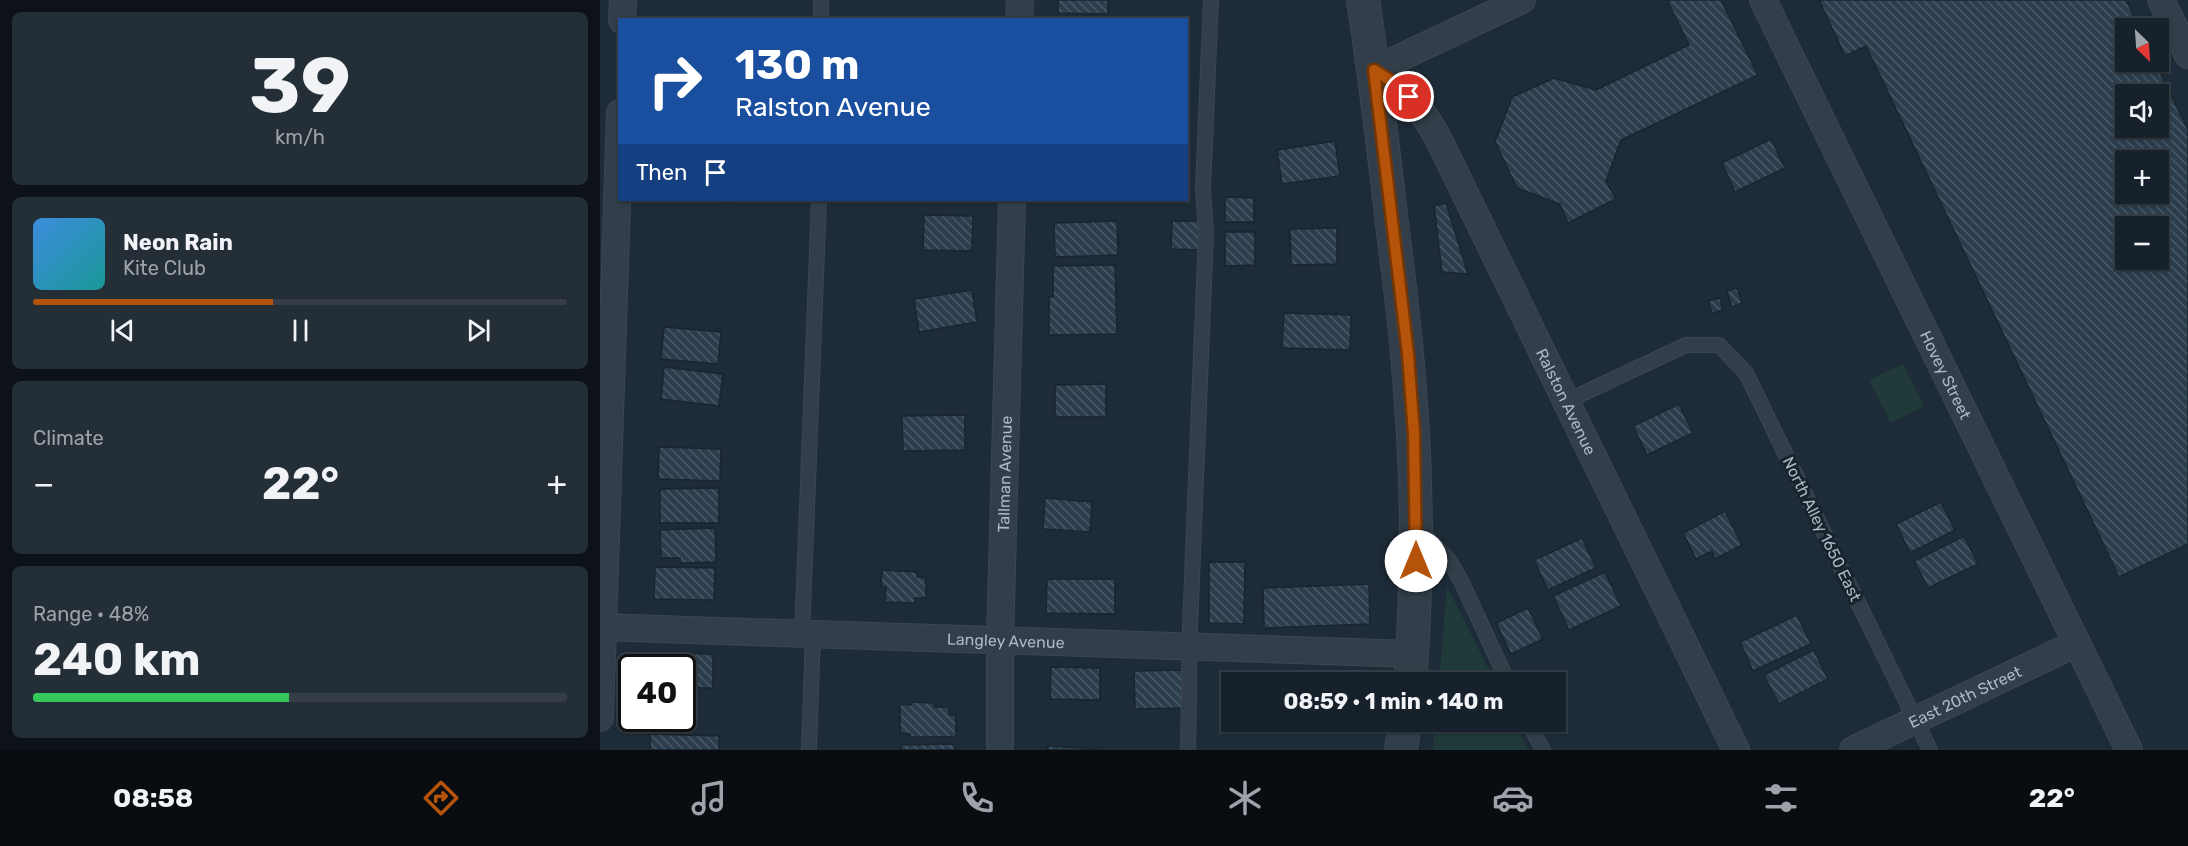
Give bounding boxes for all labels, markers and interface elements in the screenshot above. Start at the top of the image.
north arrow [2115,18,2169,72]
map controls [2115,18,2169,270]
text: 39 [249,39,351,132]
text: 130 m [735,40,860,90]
icon: right [636,42,714,120]
pin [1383,71,1434,122]
icon: arrive [1392,80,1425,113]
button: sound [2115,84,2169,138]
text: Ralston Avenue [735,91,931,123]
text: km/h [275,125,325,149]
button: + [2115,150,2169,204]
icon: arrive [699,156,732,189]
text: Then [636,159,687,186]
button: − [2115,216,2169,270]
text: Neon Rain [123,229,233,256]
text: Kite Club [123,256,206,280]
icon: previous [106,314,139,347]
icon: pause [284,314,317,347]
icon: next [462,314,495,347]
street label: Hovey Street [1916,327,1976,422]
street label: Ralston Avenue [1532,345,1600,458]
street label: Tallman Avenue [993,415,1016,533]
text: Climate [33,426,104,450]
street label: North Alley 1650 East [1779,454,1865,604]
text: 22° [262,457,339,510]
text: − [33,464,54,503]
text: + [546,464,567,503]
position arrow [1384,529,1448,593]
text: Range · 48% [33,602,149,626]
street label: Langley Avenue [947,629,1065,652]
text: 240 km [33,633,201,686]
speed limit sign: 40 [618,654,696,732]
street label: East 20th Street [1905,662,2024,732]
text: 08:59 · 1 min · 140 m [1284,688,1503,715]
icon: directions [420,777,462,819]
icon: music [688,777,730,819]
icon: phone [956,777,998,819]
icon: climate [1224,777,1266,819]
icon: car [1492,777,1534,819]
icon: filters [1760,777,1802,819]
text: 08:58 [113,782,193,814]
text: 22° [2029,782,2075,814]

